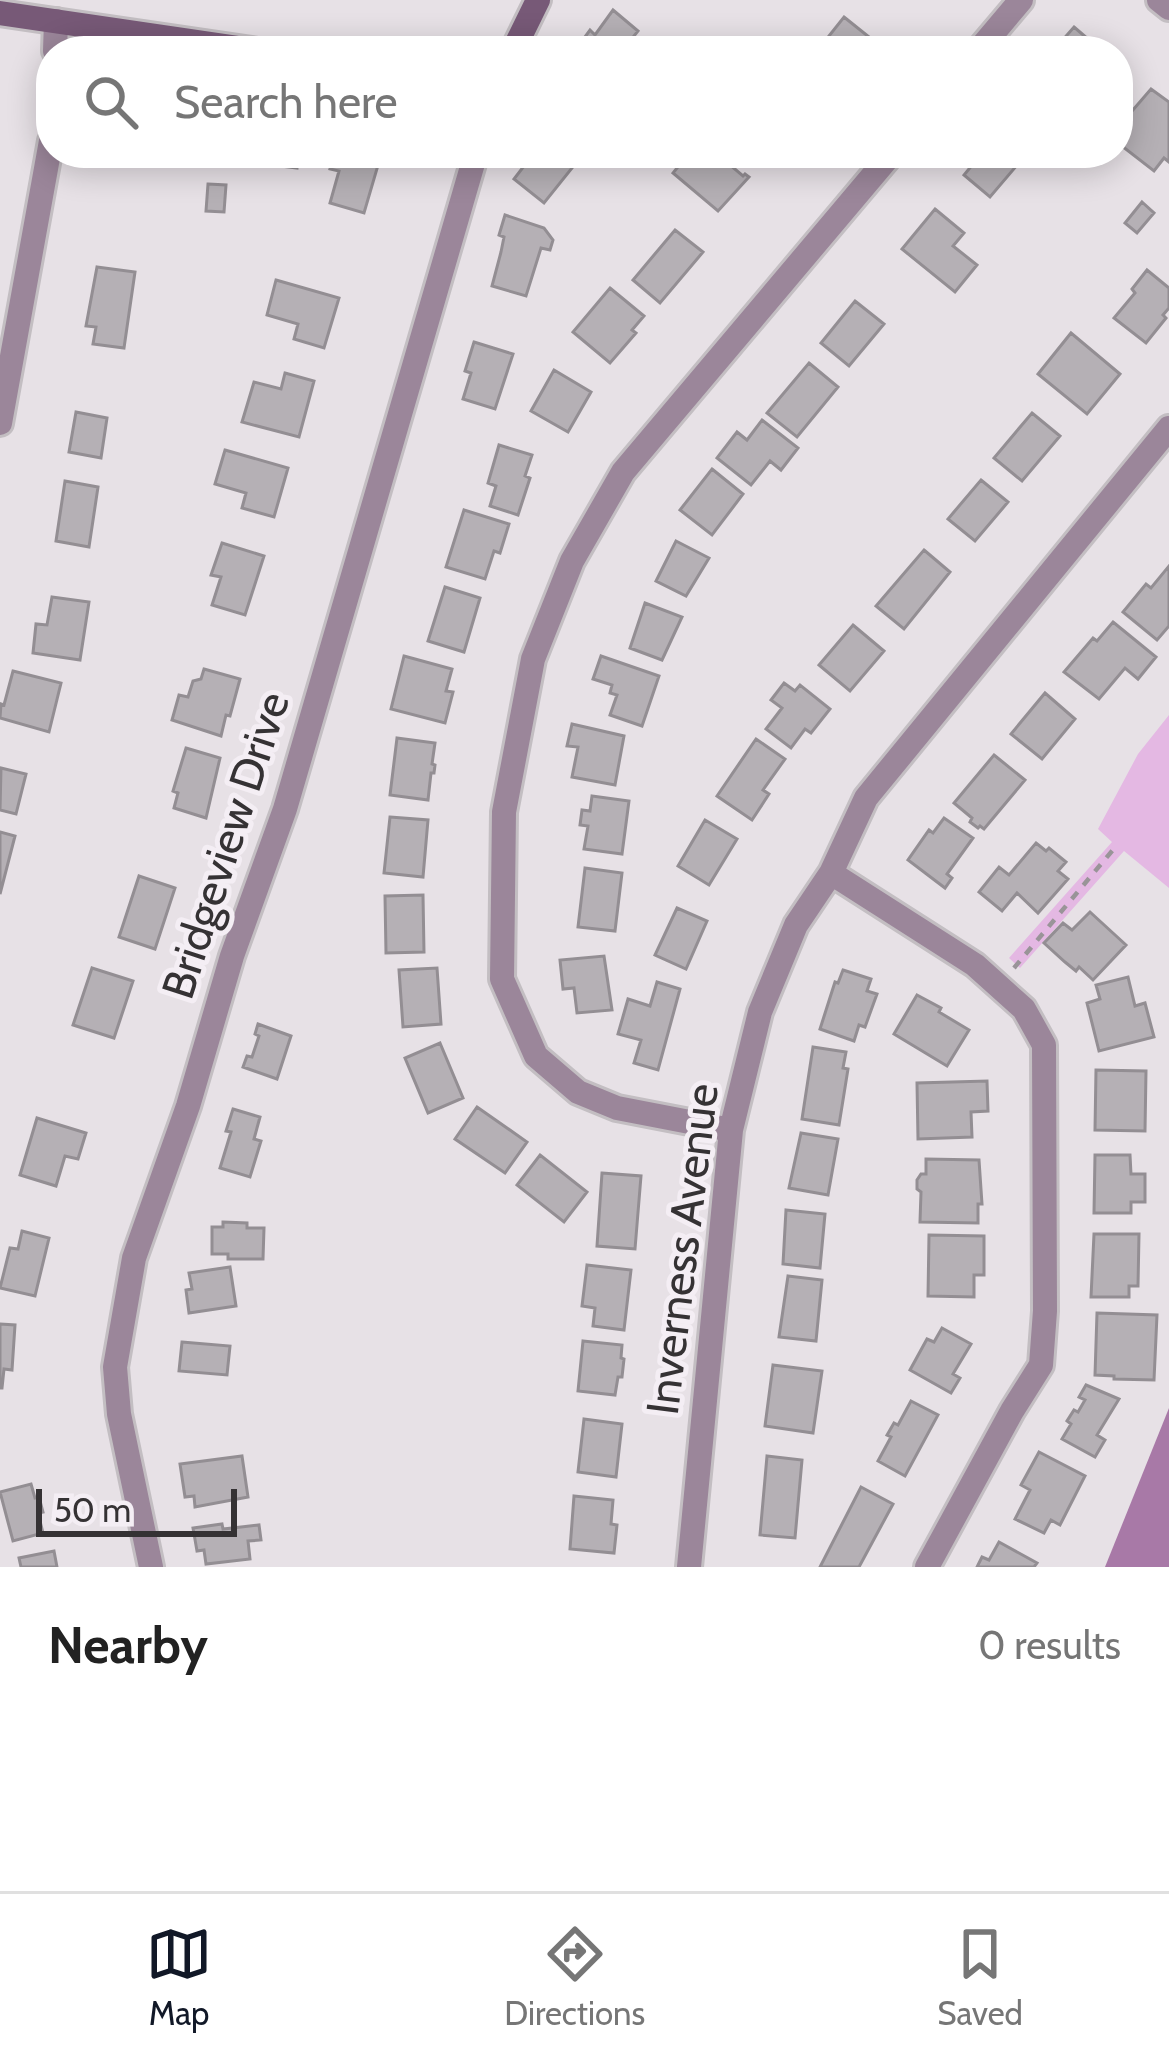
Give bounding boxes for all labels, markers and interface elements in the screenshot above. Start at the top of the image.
search box [36,36,1133,168]
icon: search [78,69,144,135]
text: Search here [174,75,398,129]
street label: Bridgeview Drive [150,685,300,1005]
street label: Inverness Avenue [635,1080,729,1418]
scale bar [36,1483,237,1536]
text: 50 m [54,1490,131,1530]
text: Nearby [48,1614,208,1676]
text: 0 results [978,1621,1121,1669]
tab: Map [146,1921,212,2033]
tab: Directions [504,1921,645,2033]
tab: Saved [937,1921,1023,2033]

